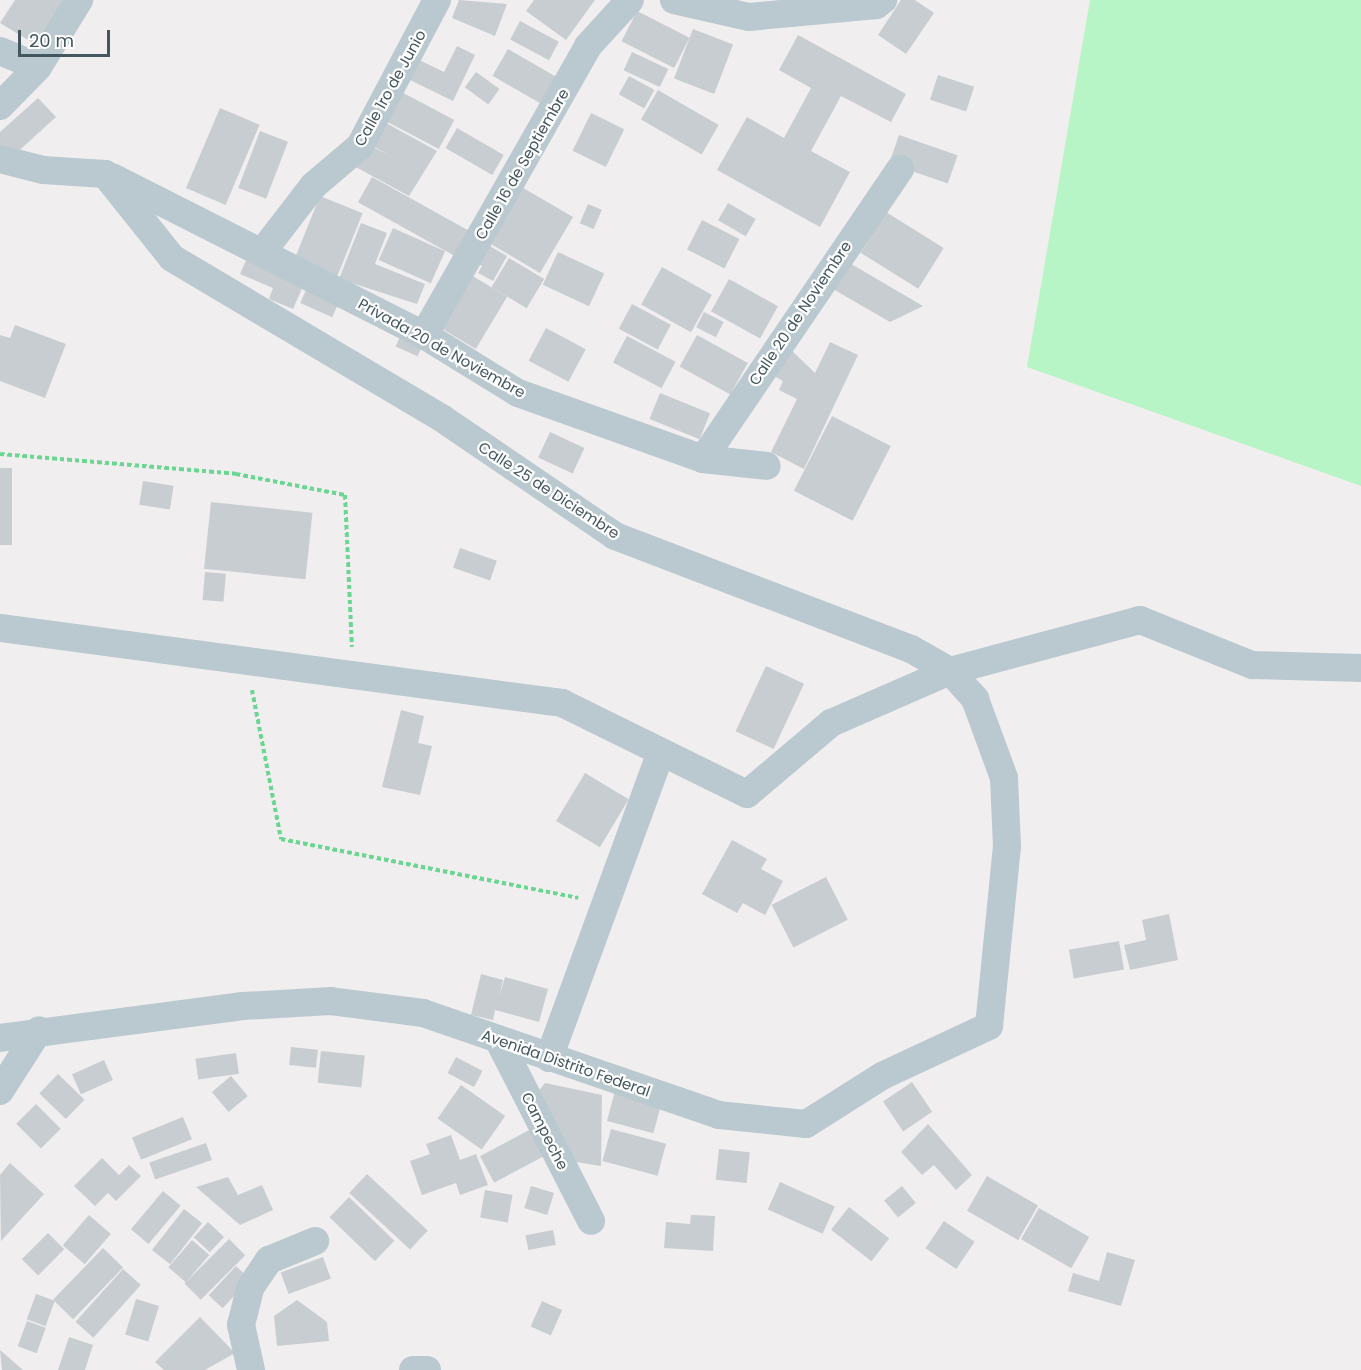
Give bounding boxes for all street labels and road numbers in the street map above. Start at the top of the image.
street label: Calle 1ro de Junio [351,27,429,149]
street label: Calle 16 de Septiembre [471,85,573,243]
street label: Calle 20 de Noviembre [745,238,855,388]
street label: Privada 20 de Noviembre [355,294,529,402]
street label: Calle 25 de Diciembre [475,438,623,542]
street label: Avenida Distrito Federal [479,1026,653,1100]
street label: Campeche [518,1089,572,1173]

